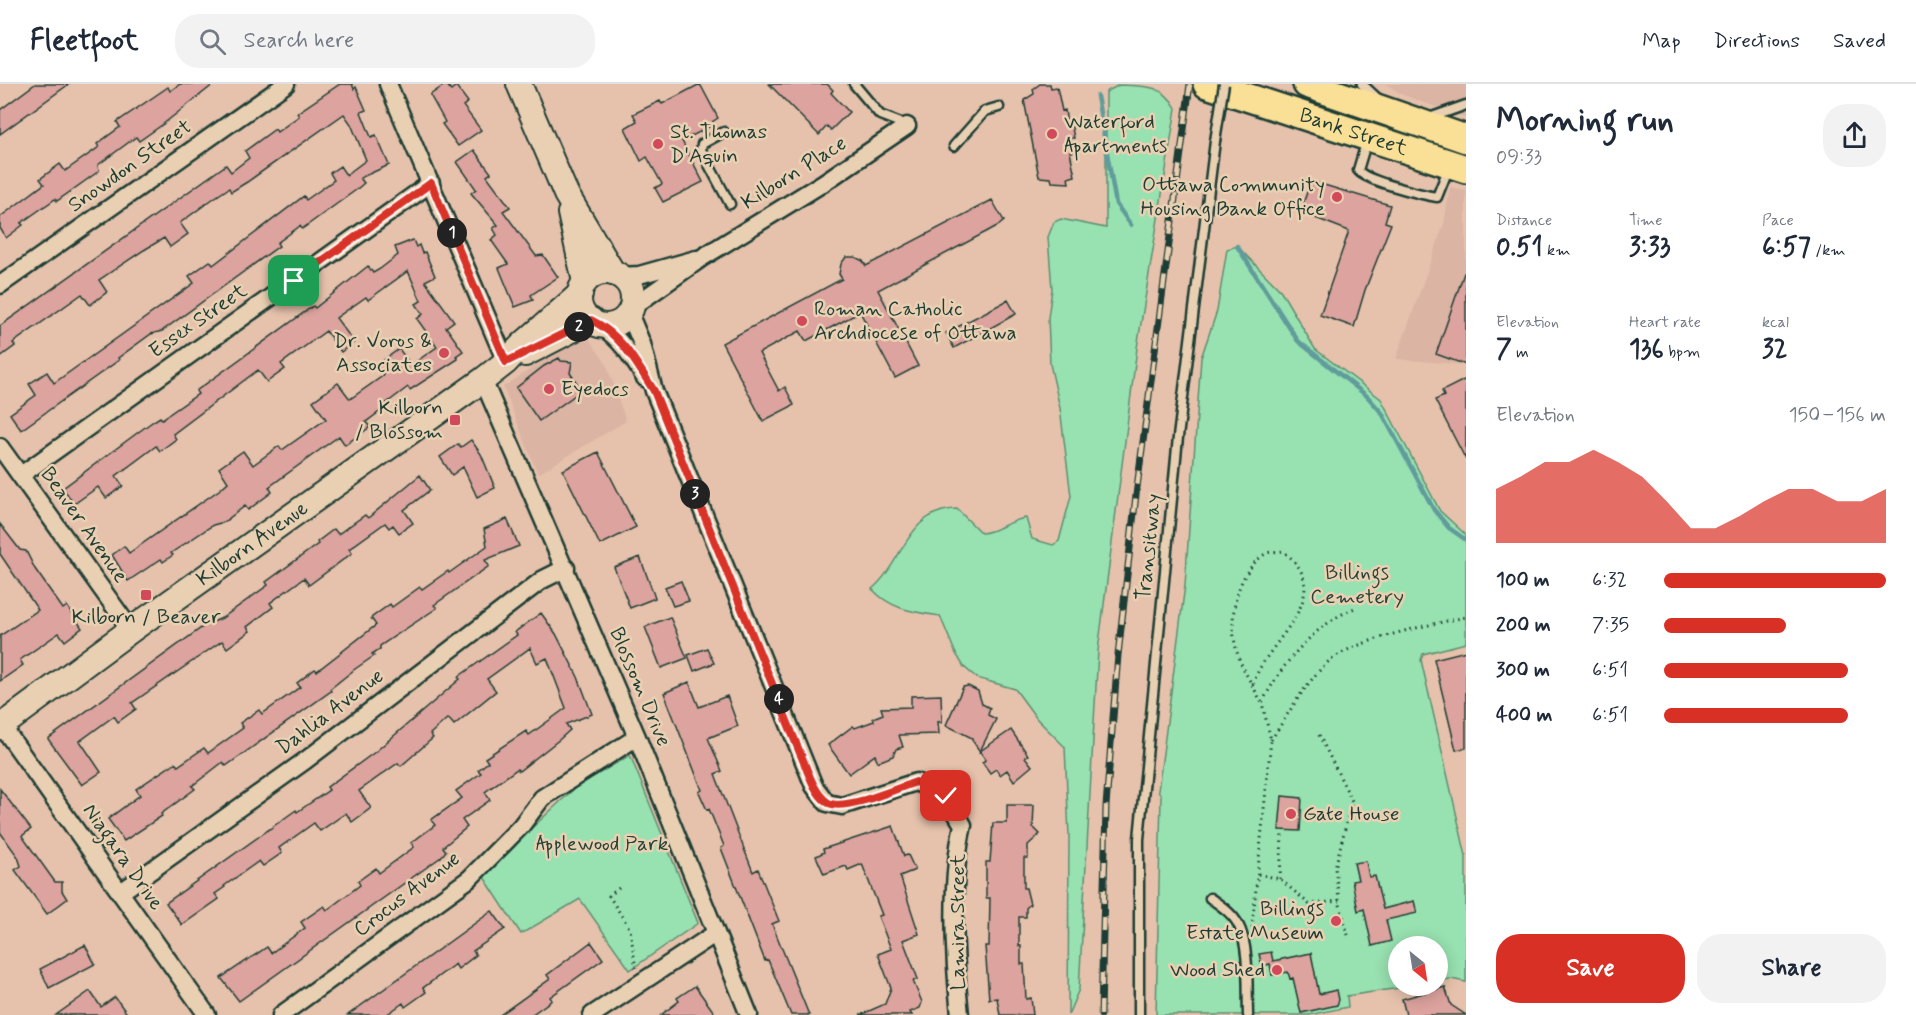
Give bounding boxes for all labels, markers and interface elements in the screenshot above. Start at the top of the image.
search box [175,14,595,68]
text: Fleetfoot [30,23,139,60]
icon: search [196,25,229,58]
text: Search here [244,27,354,55]
text: Map [1642,27,1681,55]
text: Directions [1714,27,1800,55]
text: Saved [1833,27,1886,55]
text: Morning run [1496,99,1674,143]
street label: Bank Street [1296,101,1412,163]
button: share [1823,104,1886,167]
place label: Waterford Apartments [1064,108,1167,161]
street label: Snowdon Street [62,113,198,219]
place label: St. Thomas D'Aquin [670,118,767,170]
marker: Waterford Apartments [1045,127,1059,141]
street label: Kilborn Place [736,130,852,216]
marker: St. Thomas D'Aquin [651,137,665,151]
text: 09:33 [1496,144,1542,171]
place label: Ottawa Community Housing Bank Office [1141,171,1325,223]
marker: Ottawa Community Housing Bank Office [1330,190,1344,204]
text: Distance [1496,210,1552,231]
text: Time [1629,210,1663,231]
text: Pace [1762,210,1794,231]
pin: 1 [437,218,467,248]
text: 1 [448,222,456,243]
text: 0.51 [1496,231,1543,265]
text: 3:33 [1629,231,1670,265]
text: 6:57 [1762,231,1811,265]
text: km [1543,240,1570,261]
text: /km [1811,240,1846,261]
pin [268,255,319,306]
icon: arrive [277,264,310,297]
street label: Essex Street [143,277,253,365]
place label: Roman Catholic Archdiocese of Ottawa [814,295,1017,347]
pin: 2 [564,312,594,342]
text: Elevation [1496,312,1559,333]
text: Heart rate [1629,312,1701,333]
text: kcal [1762,312,1789,333]
marker: Roman Catholic Archdiocese of Ottawa [795,314,809,328]
text: 2 [575,316,583,337]
place label: Dr. Voros & Associates [333,327,432,379]
text: 7 [1496,333,1512,367]
text: 136 [1629,333,1664,367]
text: 32 [1762,333,1787,367]
text: m [1512,342,1529,363]
text: bpm [1664,342,1700,363]
marker: Dr. Voros & Associates [437,346,451,360]
place label: Eyedocs [561,375,629,403]
marker: Eyedocs [542,382,556,396]
place label: Kilborn / Blossom [355,394,443,446]
text: Elevation [1496,402,1575,429]
text: 150–156 m [1789,402,1886,429]
marker: Kilborn / Blossom [448,413,462,427]
street label: Beaver Avenue [34,462,134,588]
pin: 3 [680,479,710,509]
text: 3 [691,483,699,504]
street label: Transitway [1129,492,1169,602]
street label: Kilborn Avenue [191,494,314,593]
park label: Billings Cemetery [1310,559,1404,611]
text: 100 m [1496,567,1550,594]
text: 6:32 [1592,567,1627,594]
marker: Kilborn / Beaver [139,588,153,602]
place label: Kilborn / Beaver [72,603,221,631]
text: 200 m [1496,612,1551,639]
text: 7:35 [1592,612,1629,639]
street label: Blossom Drive [602,623,678,751]
text: 300 m [1496,657,1550,684]
text: 6:51 [1592,657,1628,684]
street label: Dahlia Avenue [270,662,390,762]
pin: 4 [764,684,794,714]
text: 4 [774,688,784,709]
text: 400 m [1496,702,1552,729]
text: 6:51 [1592,702,1628,729]
pin [920,770,971,821]
icon: check [929,779,962,812]
street label: Niagara Drive [74,798,170,917]
place label: Gate House [1303,800,1399,828]
marker: Gate House [1284,807,1298,821]
park label: Applewood Park [536,830,669,859]
street label: Crocus Avenue [348,845,466,943]
street label: Lamira Street [944,853,972,990]
place label: Billings Estate Museum [1186,895,1324,947]
marker: Billings Estate Museum [1329,914,1343,928]
button: Save [1496,934,1685,1003]
button: Share [1697,934,1886,1003]
north arrow [1388,936,1448,996]
map controls [1388,936,1448,996]
place label: Wood Shed [1170,956,1265,984]
marker: Wood Shed [1270,963,1284,977]

